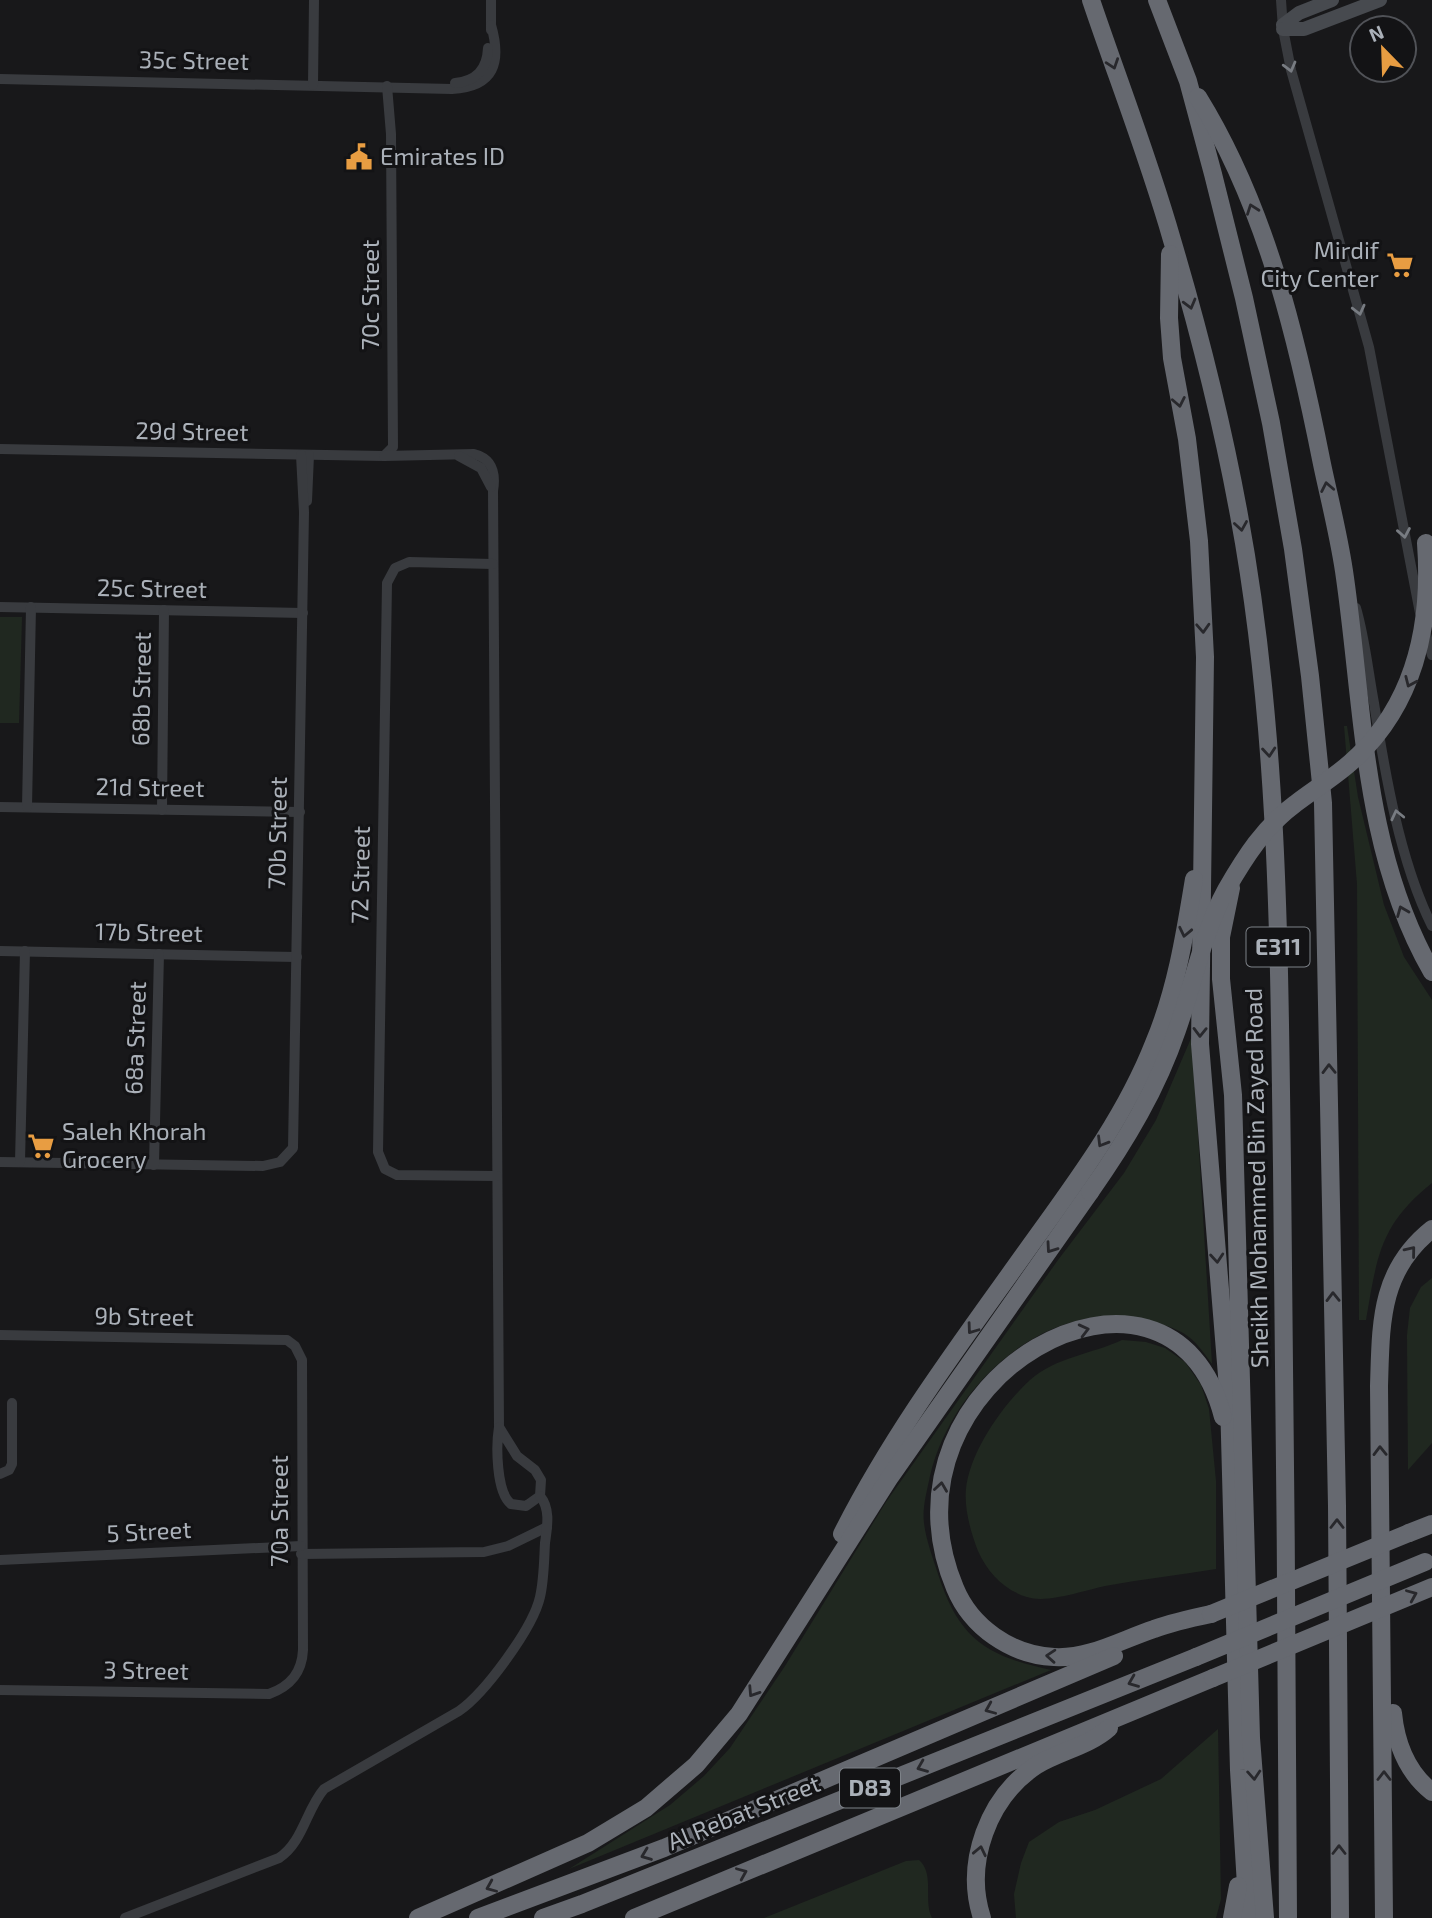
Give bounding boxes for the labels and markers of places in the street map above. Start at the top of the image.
place label: Emirates ID [380,141,505,170]
public building icon: Emirates ID [344,142,374,172]
place label: Mirdif City Center [1261,235,1380,292]
supermarket icon: Mirdif City Center [1385,250,1415,280]
place label: Saleh Khorah Grocery [62,1116,206,1173]
supermarket icon: Saleh Khorah Grocery [26,1131,56,1161]

